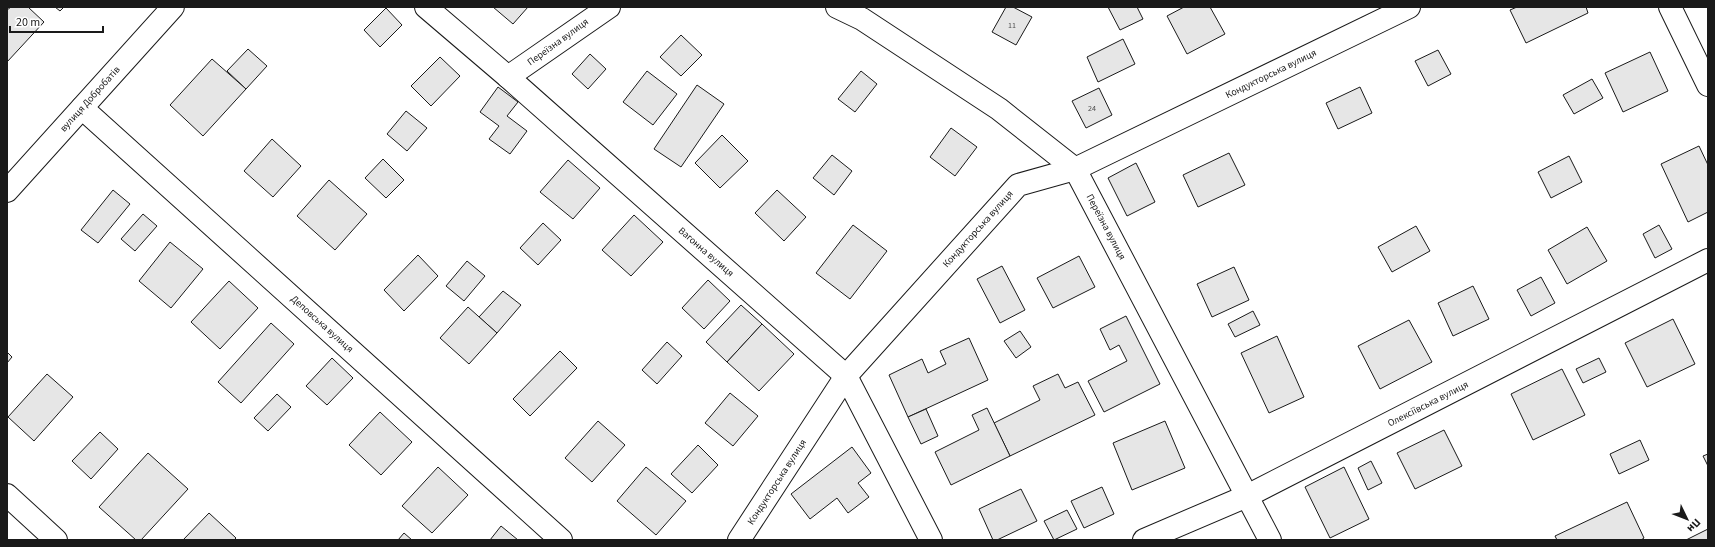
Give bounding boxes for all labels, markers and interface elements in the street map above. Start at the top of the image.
scale bar [10,8,103,34]
text: 20 m [16,14,40,31]
street label: Переїзна вулиця [524,15,592,69]
house number: 11 [1008,20,1016,31]
street label: Кондукторська вулиця [1223,46,1319,102]
street label: вулиця Добробатів [57,63,123,135]
house number: 24 [1088,103,1096,114]
street label: Кондукторська вулиця [939,187,1017,271]
street label: Переїзна вулиця [1083,192,1129,262]
street label: Вагонна вулиця [675,224,737,280]
street label: Деповська вулиця [288,292,356,356]
street label: Олексіївська вулиця [1385,378,1471,430]
street label: Кондукторська вулиця [744,436,810,528]
north arrow [1667,499,1707,539]
text: Пн [1684,515,1704,536]

